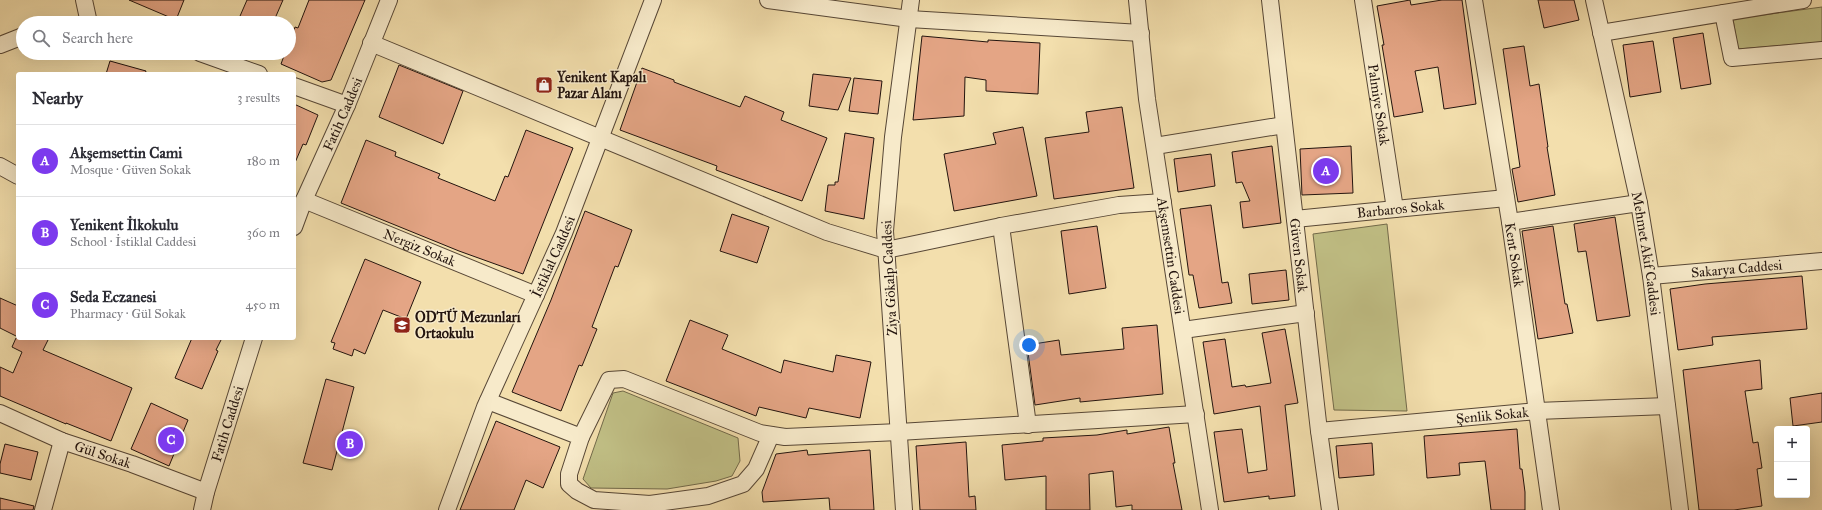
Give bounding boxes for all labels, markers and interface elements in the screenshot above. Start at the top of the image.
search box [16,16,296,60]
icon: search [30,27,52,49]
text: Search here [62,29,133,47]
street label: Palmiye Sokak [1364,63,1393,147]
place label: Yenikent Kapalı Pazar Alanı [556,69,646,102]
street label: Fatih Caddesi [319,75,366,154]
shop icon: Yenikent Kapalı Pazar Alanı [534,75,554,95]
text: Nearby [32,88,83,109]
text: 3 results [237,90,280,106]
text: Akşemsettin Cami [70,144,183,162]
text: A [41,153,49,169]
text: 180 m [247,153,280,169]
pin: A [1313,156,1339,186]
text: Mosque · Güven Sokak [70,162,191,178]
street label: Mehmet Akif Caddesi [1628,190,1664,317]
street label: Akşemsettin Caddesi [1153,195,1188,316]
street label: Barbaros Sokak [1356,196,1446,222]
street label: İstiklal Caddesi [527,213,579,300]
text: Yenikent İlkokulu [70,216,178,234]
street label: Güven Sokak [1286,217,1311,294]
street label: Ziya Gökalp Caddesi [878,220,901,336]
street label: Kent Sokak [1501,221,1527,289]
text: B [41,225,49,241]
text: 360 m [247,225,280,241]
street label: Nergiz Sokak [381,225,459,270]
text: School · İstiklal Caddesi [70,234,196,250]
street label: Sakarya Caddesi [1690,257,1783,281]
text: Seda Eczanesi [70,288,156,306]
text: C [41,297,49,313]
text: 450 m [245,297,280,313]
text: Pharmacy · Gül Sokak [70,306,186,322]
place label: ODTÜ Mezunları Ortaokulu [415,307,521,342]
school or university icon: ODTÜ Mezunları Ortaokulu [392,315,412,335]
your location [1019,335,1039,355]
street label: Fatih Caddesi [208,384,248,464]
street label: Şenlik Sokak [1455,404,1530,427]
pin: C [158,425,184,455]
map controls [1774,426,1810,498]
button: + [1774,426,1810,462]
pin: B [337,429,363,459]
street label: Gül Sokak [72,438,134,472]
button: − [1774,462,1810,498]

